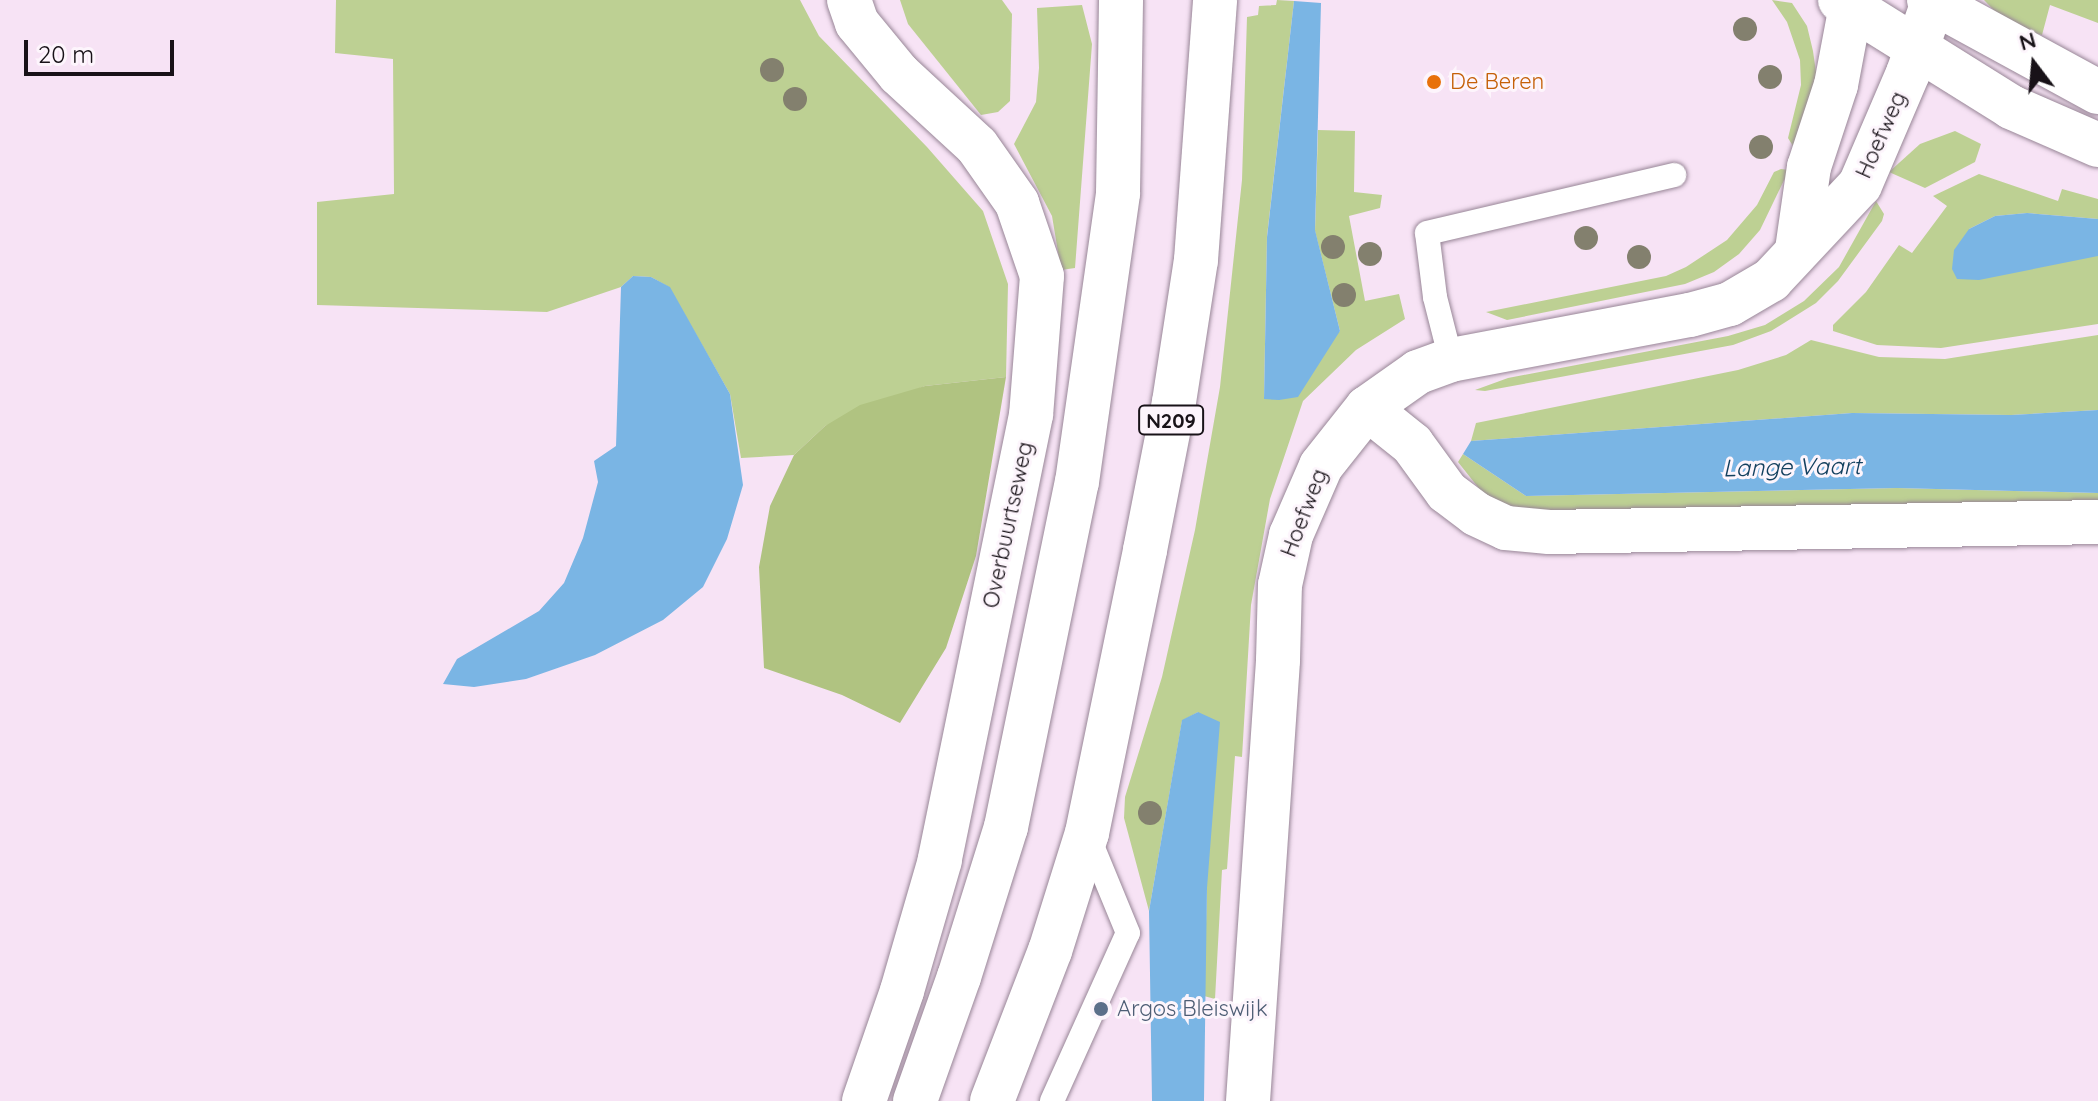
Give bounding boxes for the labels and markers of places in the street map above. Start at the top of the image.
place label: De Beren [1450,69,1544,95]
marker: De Beren [1425,73,1443,91]
place label: Argos Bleiswijk [1117,996,1268,1022]
marker: Argos Bleiswijk [1092,1000,1110,1018]

